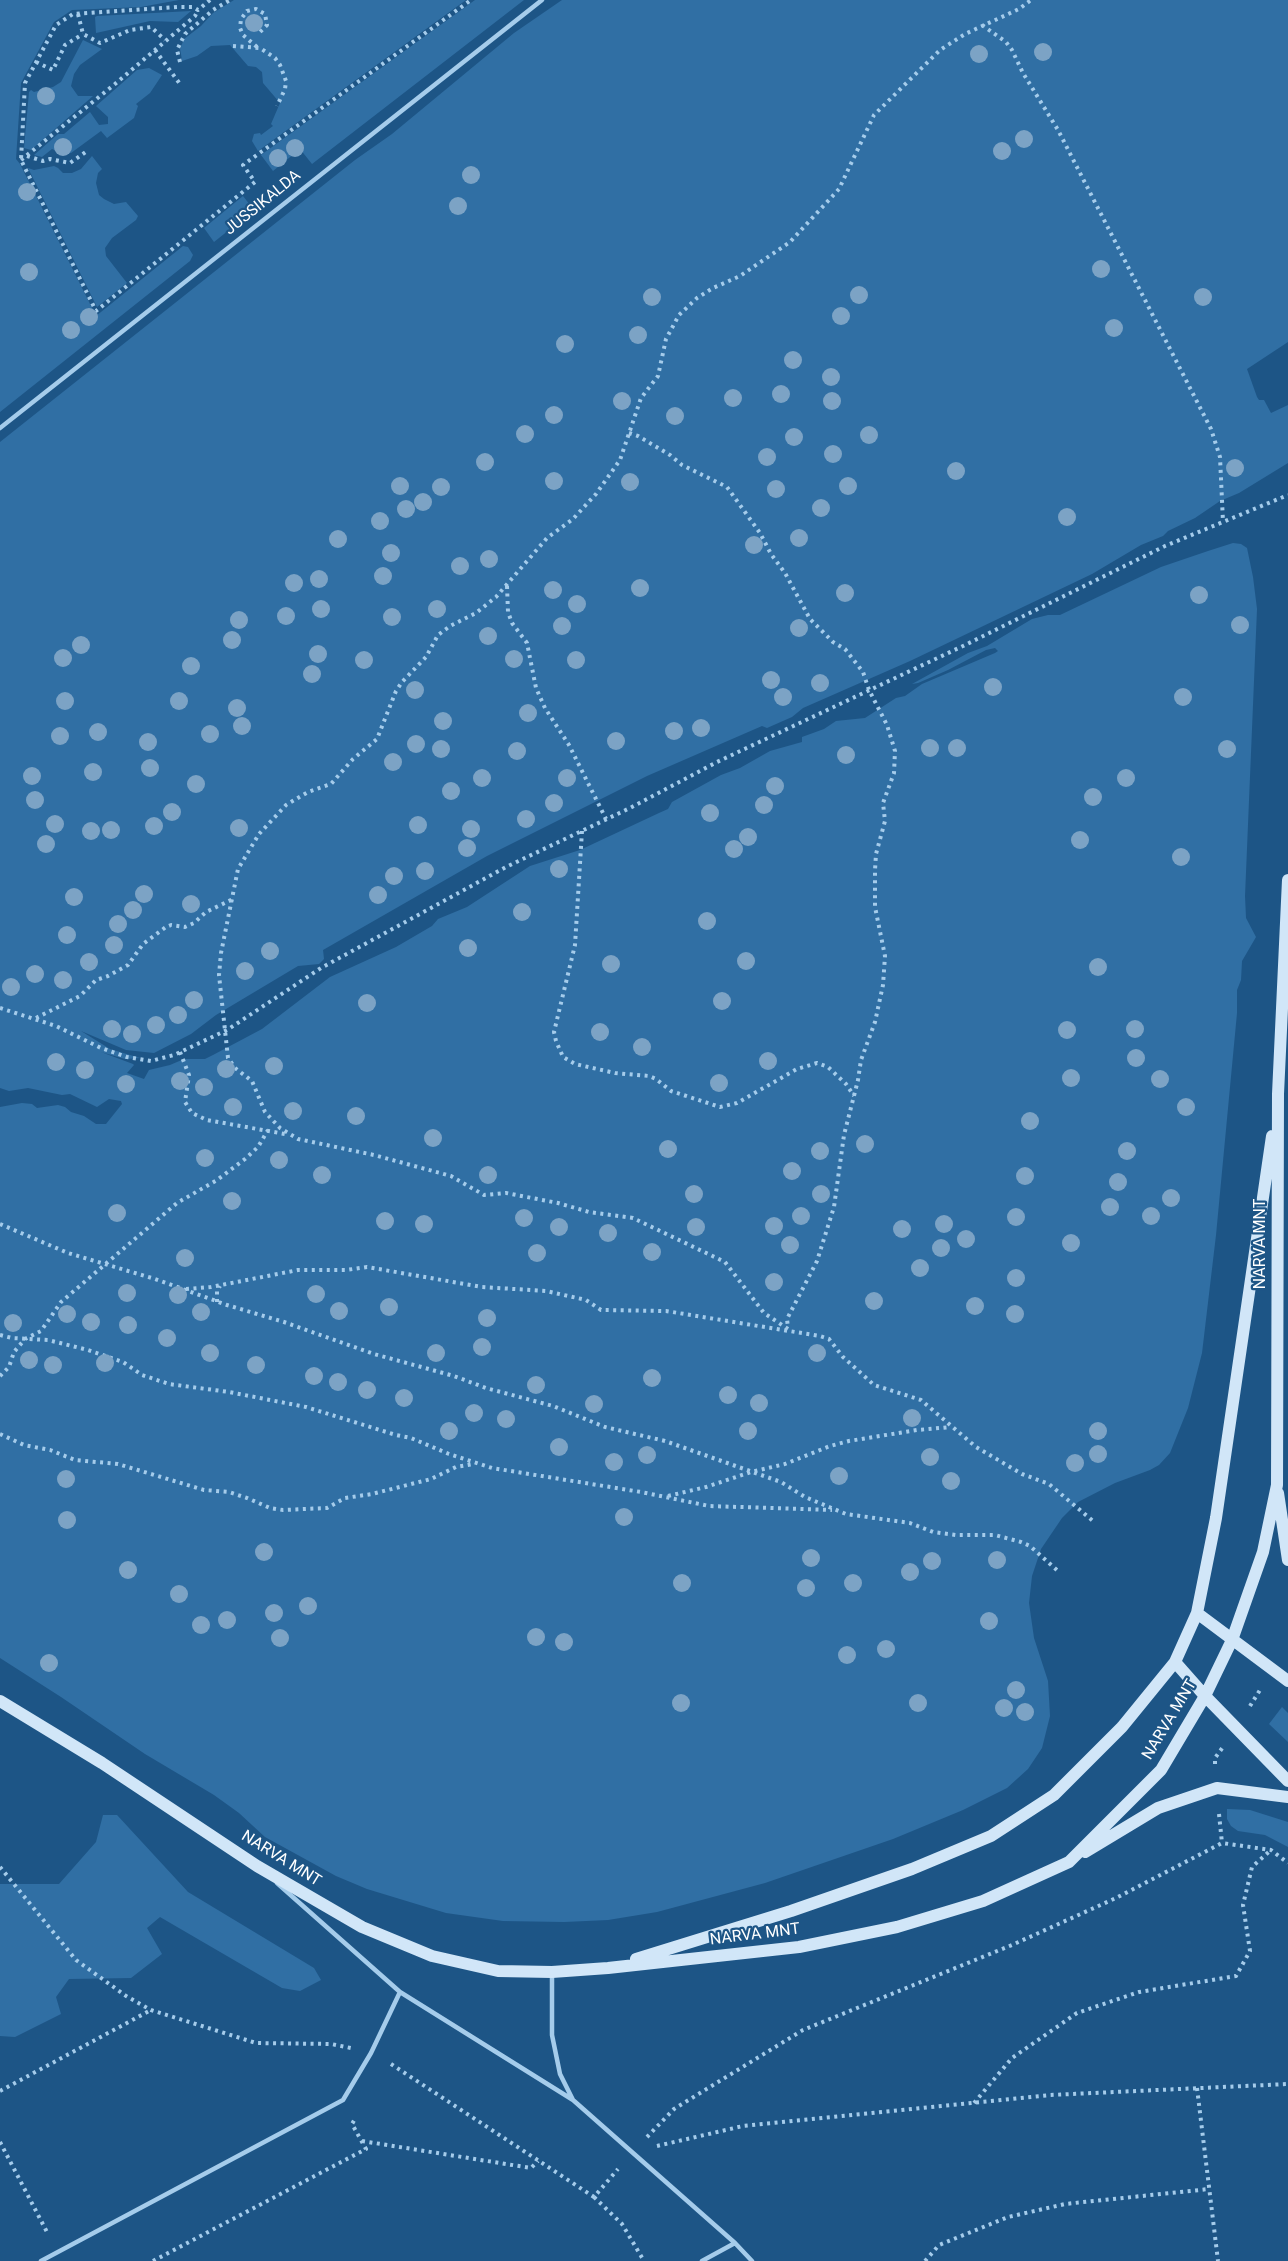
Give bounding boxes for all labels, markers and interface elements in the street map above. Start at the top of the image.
street label: JUSSIKALDA [221,166,305,240]
street label: NARVA MNT [1251,1199,1271,1289]
street label: NARVA MNT [1138,1676,1202,1764]
street label: NARVA MNT [238,1827,324,1891]
street label: NARVA MNT [709,1920,801,1950]

